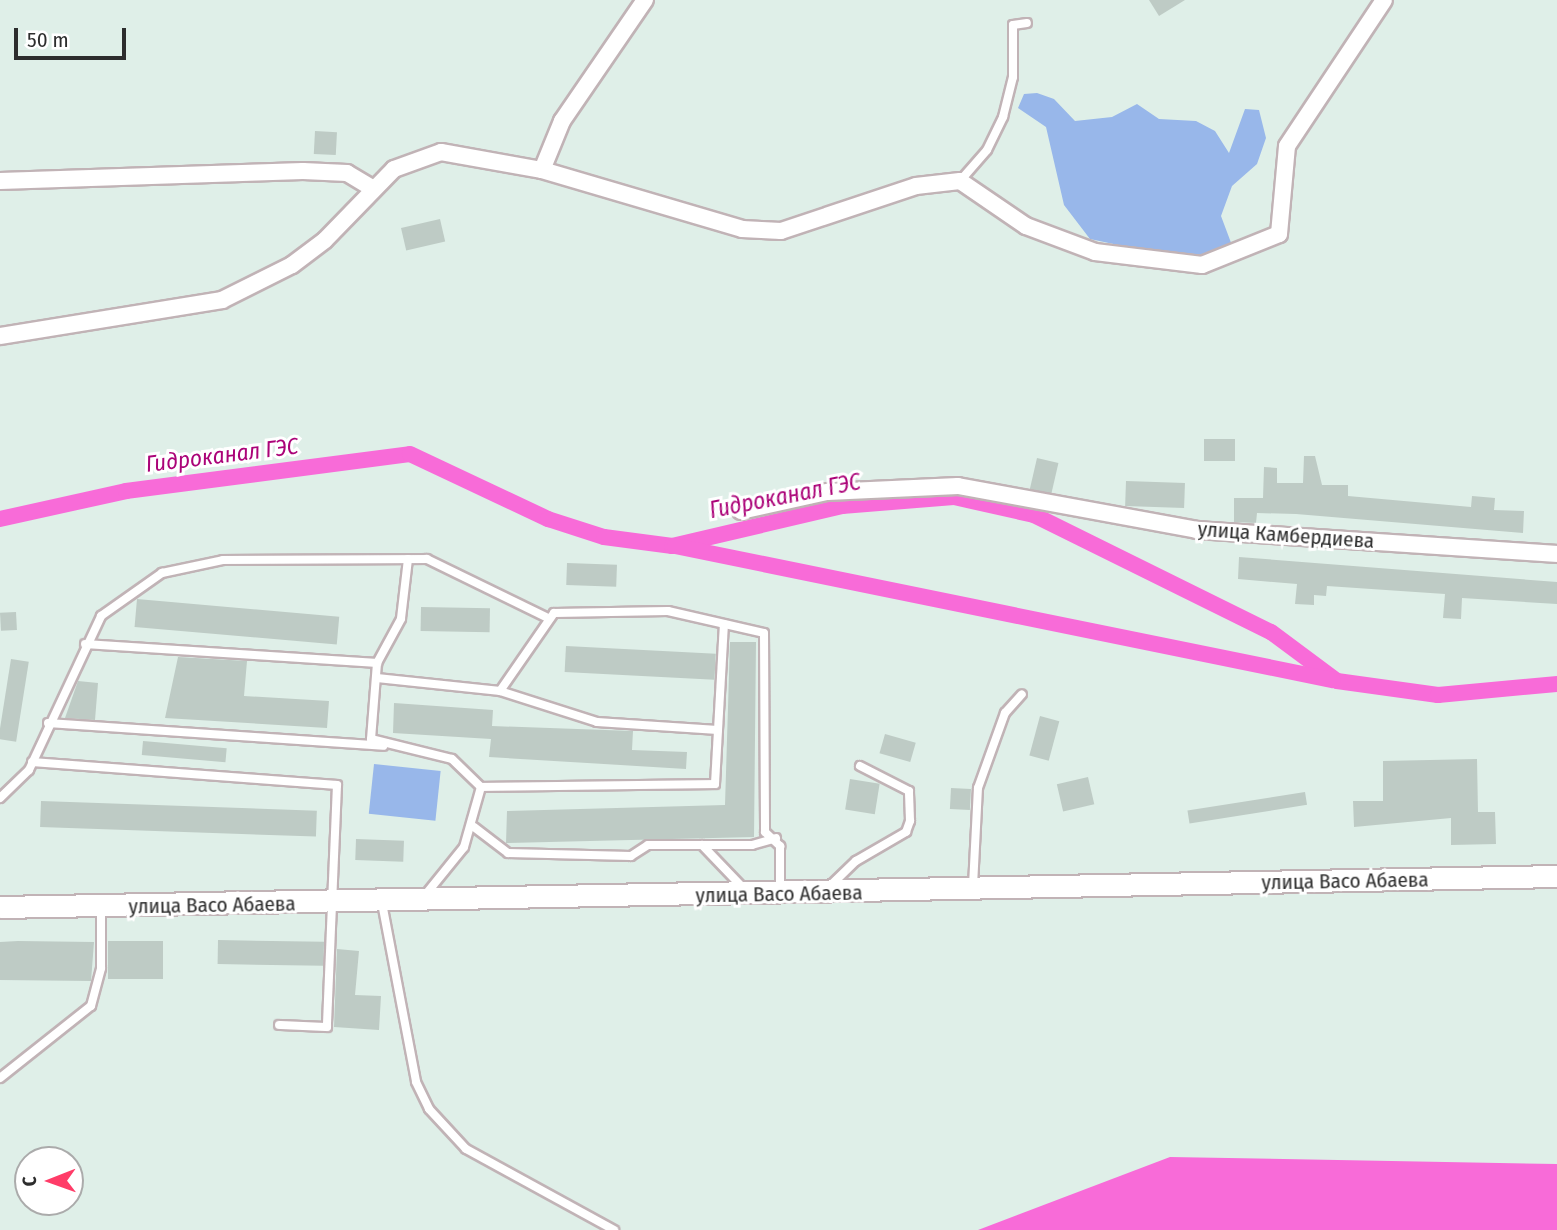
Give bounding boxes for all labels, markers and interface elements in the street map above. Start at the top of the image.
scale bar [18,14,130,58]
text: 50 m [27,27,69,53]
water label: Гидроканал ГЭС [144,432,300,478]
water label: Гидроканал ГЭС [707,468,863,524]
street label: улица Камбердиева [1197,516,1375,554]
street label: улица Васо Абаева [1261,867,1429,895]
street label: улица Васо Абаева [695,880,863,908]
street label: улица Васо Абаева [128,891,296,919]
north arrow [14,1146,84,1216]
text: С [18,1176,41,1187]

